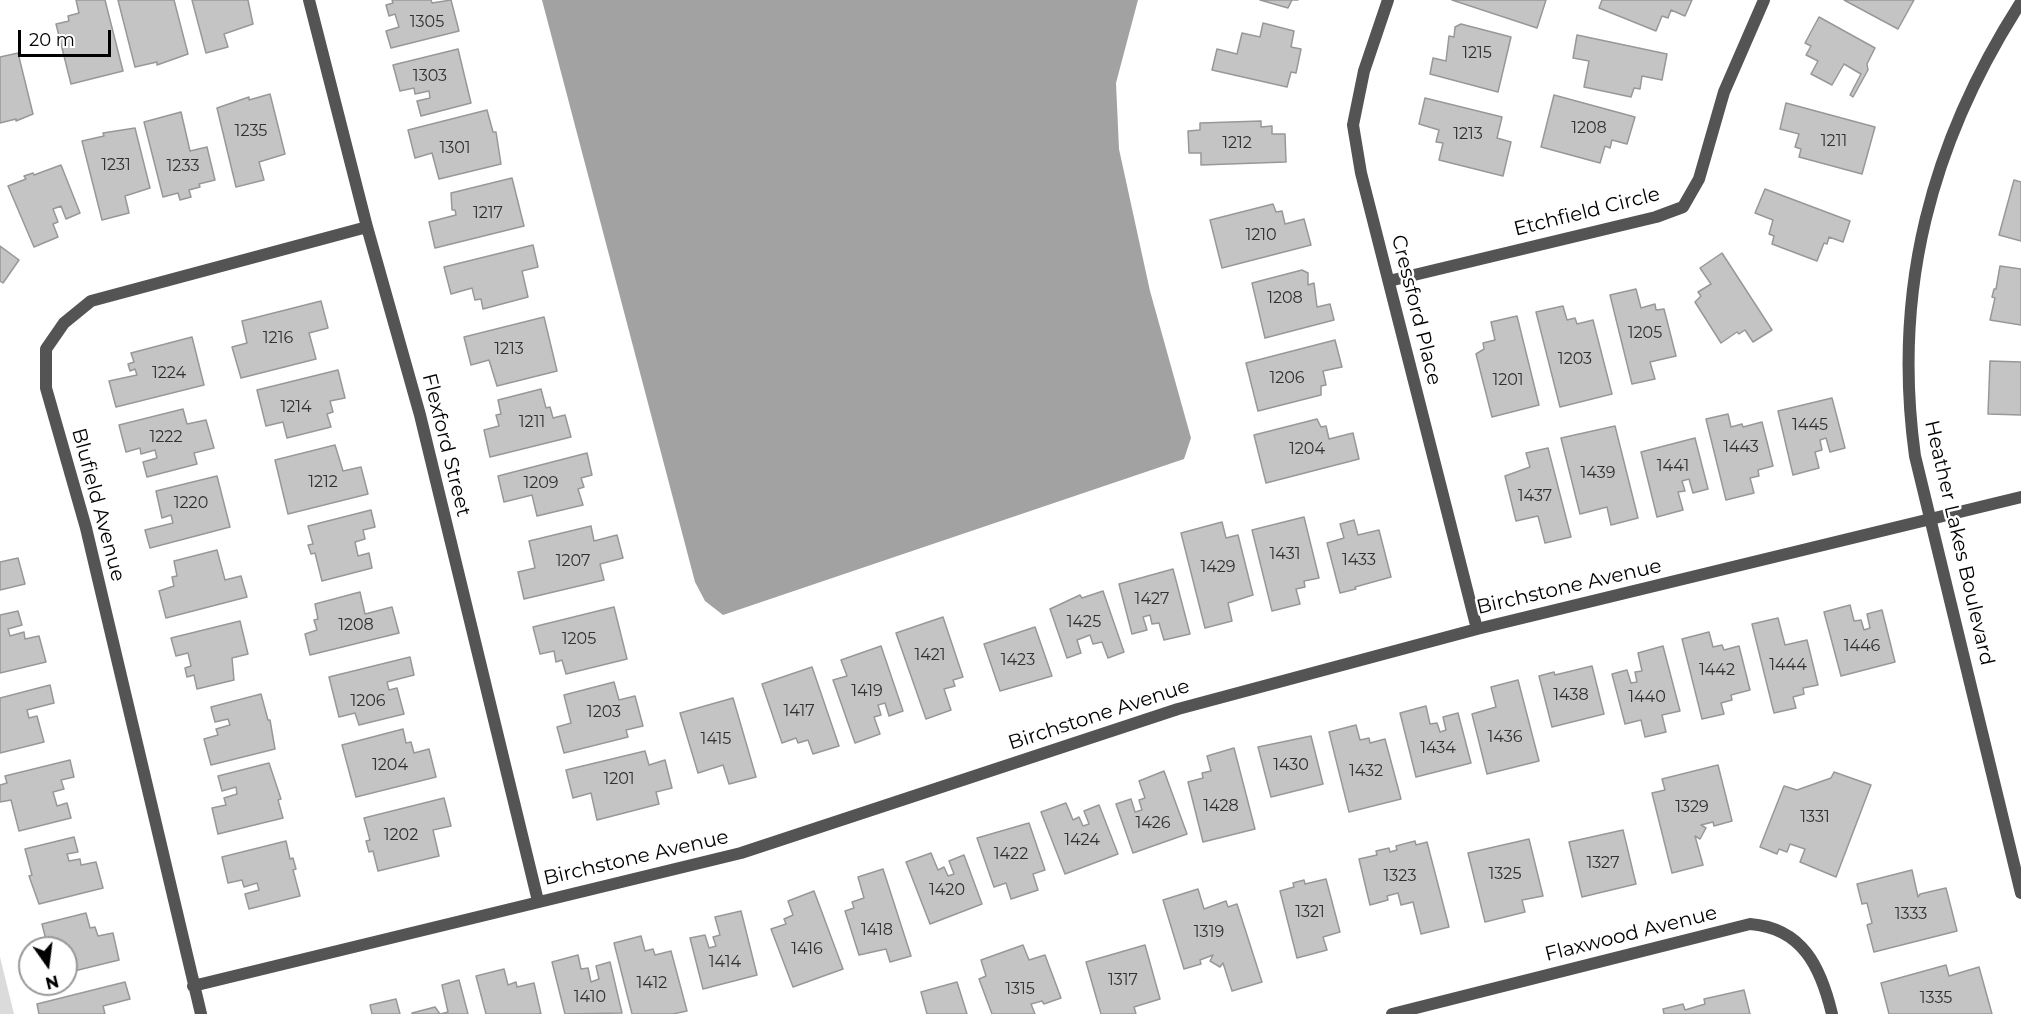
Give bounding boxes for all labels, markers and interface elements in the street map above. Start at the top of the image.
house number: 1305 [410,12,444,32]
scale bar [21,18,114,56]
text: 20 m [29,29,75,51]
house number: 1215 [1462,43,1492,63]
house number: 1303 [413,66,447,86]
house number: 1208 [1571,118,1607,138]
house number: 1235 [235,121,267,141]
house number: 1213 [1453,124,1483,144]
house number: 1211 [1821,131,1847,151]
house number: 1212 [1222,133,1252,153]
house number: 1301 [439,138,471,158]
house number: 1231 [101,155,131,175]
house number: 1233 [167,156,199,176]
street label: Etchfield Circle [1511,182,1663,242]
house number: 1217 [473,203,503,223]
house number: 1210 [1245,225,1277,245]
street label: Cressford Place [1386,232,1446,388]
house number: 1208 [1267,288,1303,308]
house number: 1205 [1628,323,1662,343]
house number: 1216 [263,328,293,348]
house number: 1213 [494,339,524,359]
house number: 1203 [1558,349,1592,369]
house number: 1224 [152,363,186,383]
house number: 1206 [1269,368,1305,388]
house number: 1201 [1492,370,1524,390]
street label: Flexford Street [417,371,475,519]
house number: 1214 [280,397,312,417]
house number: 1211 [519,412,545,432]
house number: 1445 [1792,415,1828,435]
street label: Heather Lakes Boulevard [1919,418,1999,668]
street label: Blufield Avenue [66,426,130,584]
house number: 1222 [149,427,183,447]
house number: 1443 [1723,437,1759,457]
house number: 1204 [1289,439,1325,459]
house number: 1441 [1657,456,1689,476]
house number: 1439 [1581,463,1615,483]
house number: 1212 [308,472,338,492]
house number: 1209 [523,473,559,493]
house number: 1437 [1518,486,1552,506]
house number: 1220 [174,493,208,513]
house number: 1431 [1270,544,1300,564]
house number: 1433 [1342,550,1376,570]
house number: 1207 [556,551,590,571]
street label: Birchstone Avenue [1474,554,1664,620]
house number: 1429 [1200,557,1236,577]
house number: 1427 [1135,589,1169,609]
house number: 1425 [1067,612,1101,632]
house number: 1208 [338,615,374,635]
house number: 1205 [562,629,596,649]
house number: 1446 [1844,636,1880,656]
house number: 1421 [914,645,946,665]
house number: 1423 [1001,650,1035,670]
house number: 1444 [1769,655,1807,675]
house number: 1442 [1699,660,1735,680]
street label: Birchstone Avenue [1005,674,1193,756]
house number: 1419 [851,681,883,701]
house number: 1438 [1553,685,1589,705]
house number: 1440 [1628,687,1666,707]
house number: 1206 [350,691,386,711]
house number: 1417 [783,701,815,721]
house number: 1203 [587,702,621,722]
house number: 1436 [1488,727,1522,747]
house number: 1415 [701,729,731,749]
house number: 1434 [1420,738,1456,758]
house number: 1204 [372,755,408,775]
house number: 1430 [1273,755,1309,775]
house number: 1432 [1349,761,1383,781]
house number: 1201 [603,769,635,789]
house number: 1428 [1203,796,1239,816]
house number: 1329 [1675,797,1709,817]
house number: 1331 [1800,807,1830,827]
house number: 1426 [1135,813,1171,833]
house number: 1202 [384,825,418,845]
street label: Birchstone Avenue [541,825,731,891]
house number: 1424 [1064,830,1100,850]
house number: 1422 [994,844,1028,864]
house number: 1327 [1586,853,1620,873]
house number: 1325 [1489,864,1521,884]
house number: 1323 [1384,866,1416,886]
house number: 1420 [929,880,965,900]
street label: Flaxwood Avenue [1542,901,1720,967]
house number: 1321 [1295,902,1325,922]
house number: 1333 [1895,904,1927,924]
house number: 1418 [861,920,893,940]
house number: 1319 [1194,922,1224,942]
north arrow [18,936,78,996]
house number: 1416 [791,939,823,959]
house number: 1414 [709,952,741,972]
house number: 1317 [1108,970,1138,990]
text: N [43,971,61,993]
house number: 1412 [637,973,667,993]
house number: 1315 [1005,979,1035,999]
house number: 1410 [574,987,606,1007]
house number: 1335 [1920,988,1952,1008]

